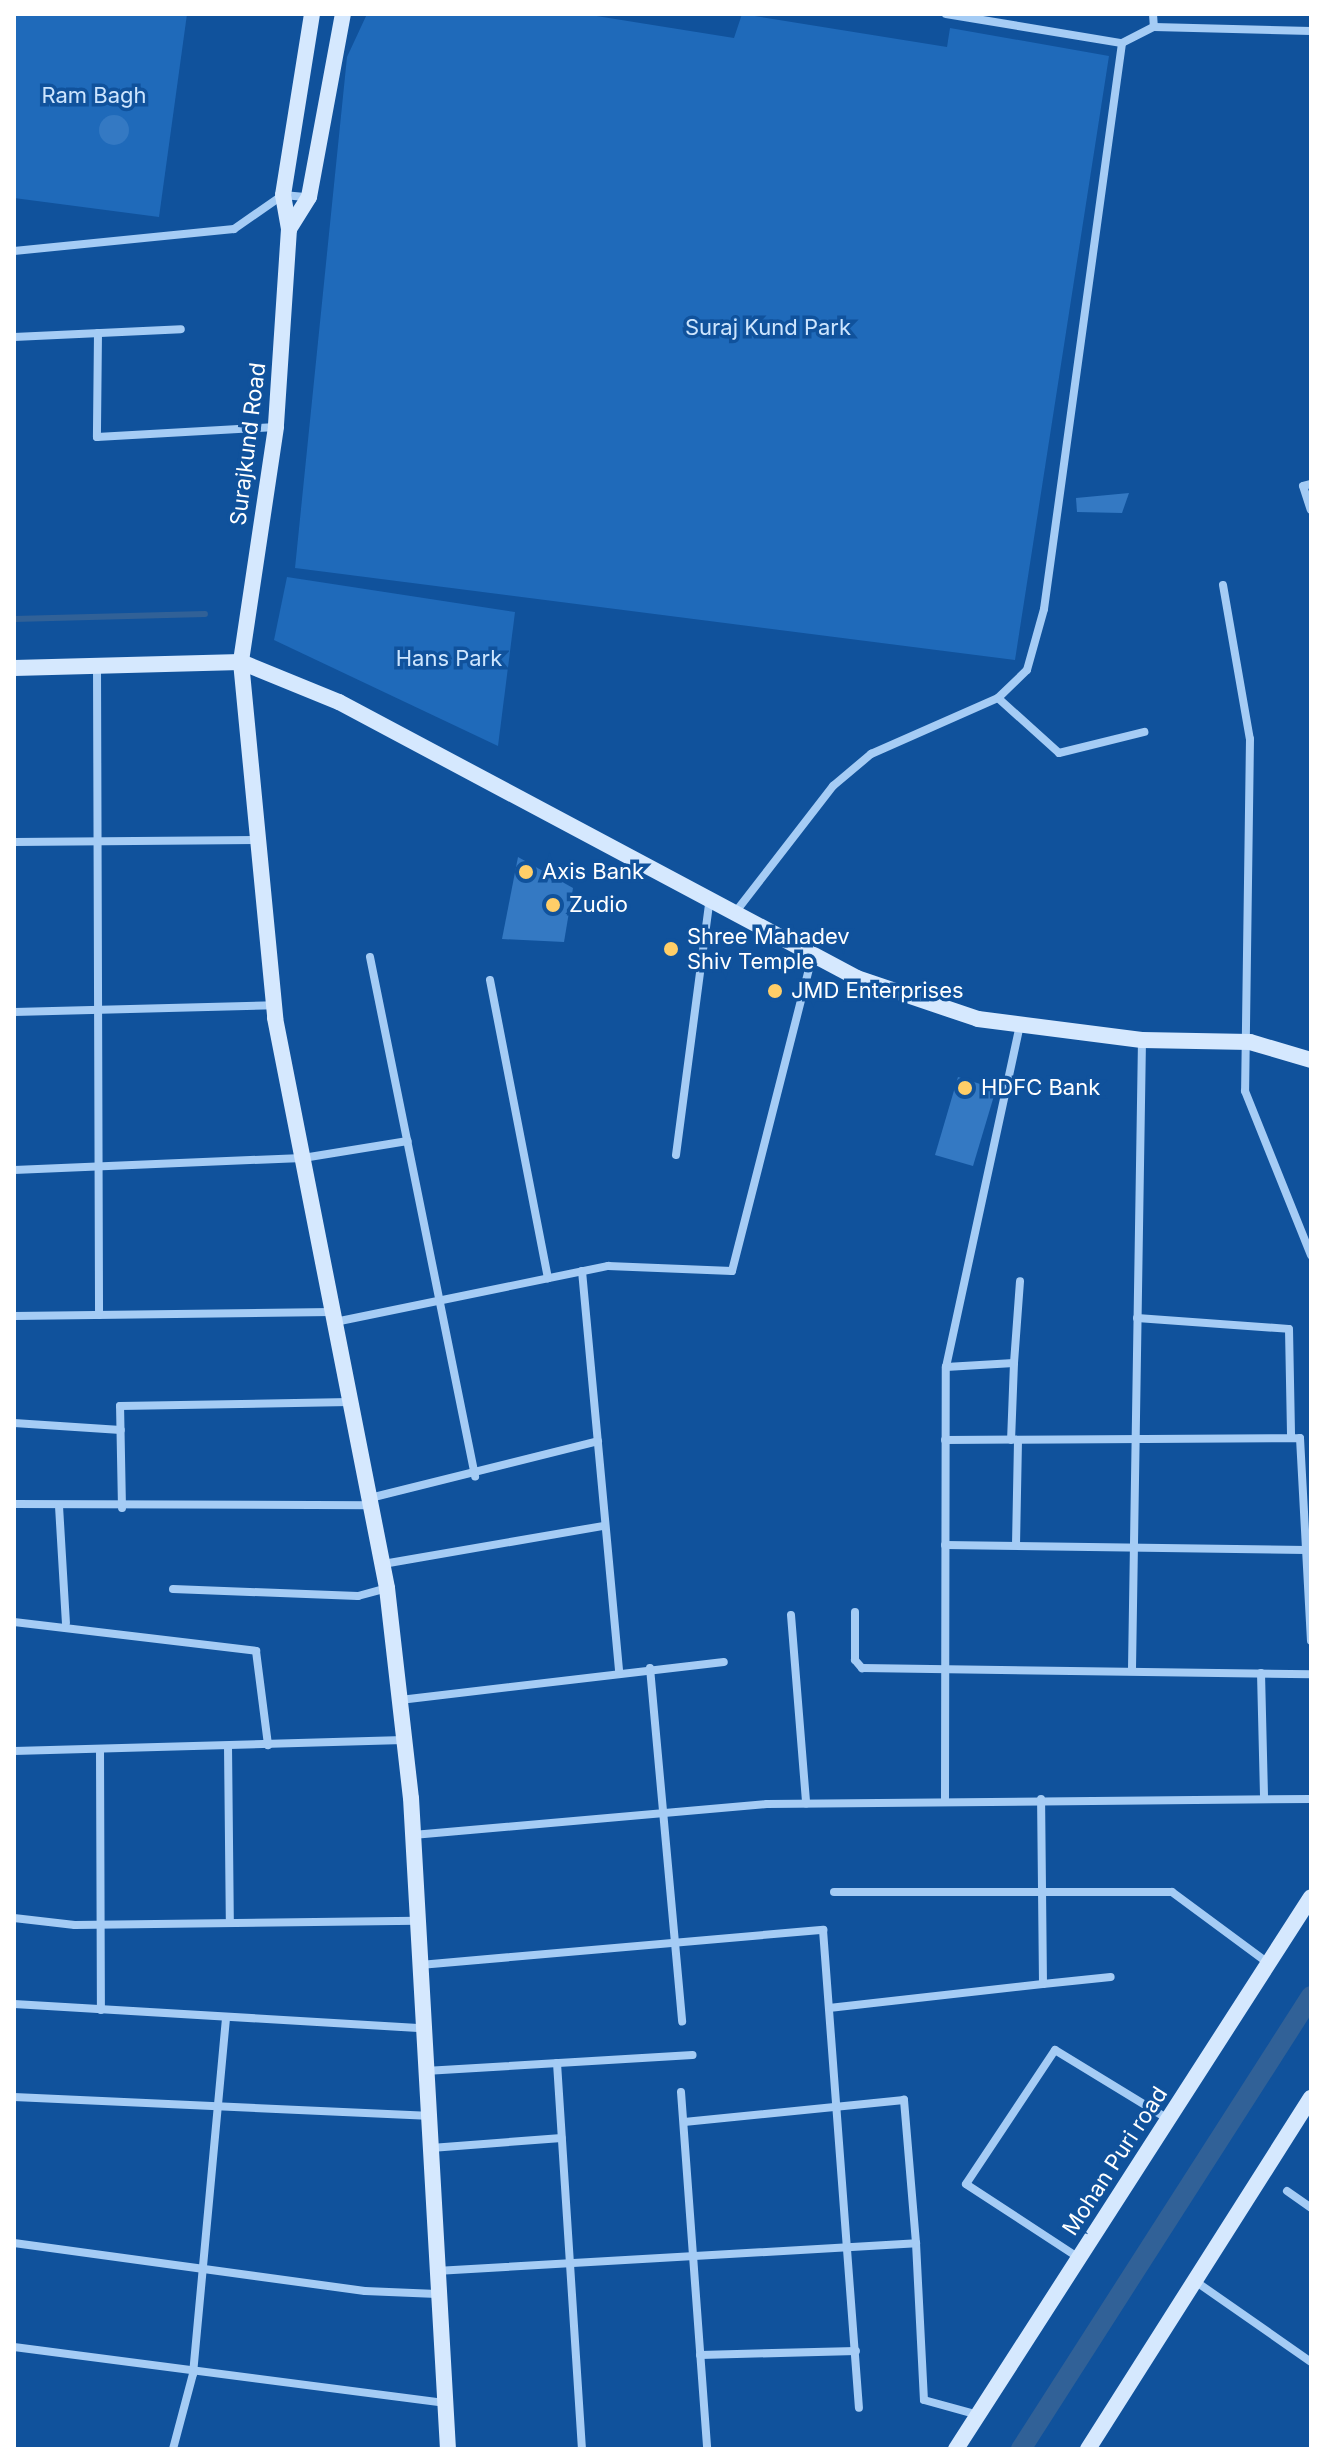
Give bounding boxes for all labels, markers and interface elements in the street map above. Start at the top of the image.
park label: Ram Bagh [41,83,147,109]
park label: Suraj Kund Park [685,315,851,341]
street label: Surajkund Road [225,361,271,527]
park label: Hans Park [396,646,502,672]
place label: Axis Bank [542,859,644,885]
marker: Axis Bank [517,863,535,881]
place label: Zudio [569,892,628,918]
marker: Zudio [544,896,562,914]
place label: Shree Mahadev Shiv Temple [687,923,850,974]
marker: Shree Mahadev Shiv Temple [662,940,680,958]
place label: JMD Enterprises [791,978,964,1004]
marker: JMD Enterprises [766,982,784,1000]
place label: HDFC Bank [981,1075,1100,1101]
marker: HDFC Bank [956,1079,974,1097]
street label: Mohan Puri road [1057,2082,1173,2240]

